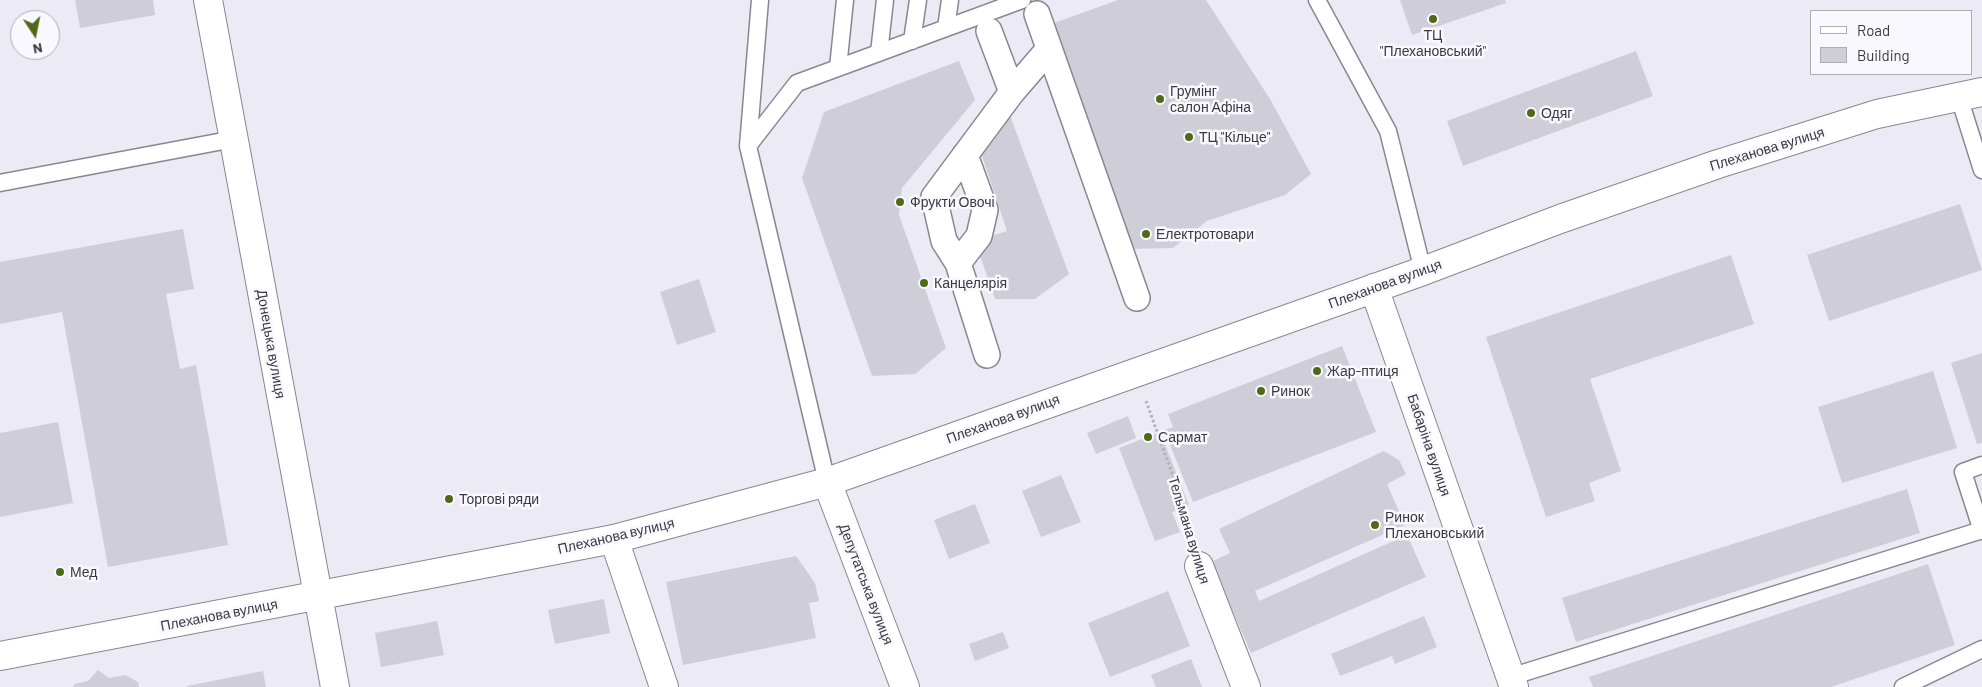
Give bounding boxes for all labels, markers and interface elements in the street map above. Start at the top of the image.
north arrow [10,10,60,60]
legend [1810,10,1972,75]
marker: ТЦ "Плехановський" [1427,13,1439,25]
text: Road [1857,21,1890,39]
place label: ТЦ "Плехановський" [1380,27,1486,59]
text: N [32,40,44,58]
text: Building [1857,46,1910,64]
place label: Грумінг салон Афіна [1170,83,1251,115]
marker: Грумінг салон Афіна [1154,93,1166,105]
place label: Одяг [1541,105,1572,121]
marker: Одяг [1525,107,1537,119]
street label: Плеханова вулиця [1708,124,1826,174]
place label: ТЦ "Кільце" [1199,129,1270,145]
marker: ТЦ "Кільце" [1183,131,1195,143]
place label: Фрукти Овочі [910,194,995,210]
marker: Фрукти Овочі [894,196,906,208]
place label: Електротовари [1156,226,1254,242]
marker: Електротовари [1140,228,1152,240]
street label: Плеханова вулиця [1326,256,1444,312]
place label: Канцелярія [934,275,1007,291]
marker: Канцелярія [918,277,930,289]
street label: Донецька вулиця [253,288,289,400]
place label: Жар-птиця [1327,363,1399,379]
marker: Жар-птиця [1311,365,1323,377]
place label: Ринок [1271,383,1310,399]
marker: Ринок [1255,385,1267,397]
street label: Плеханова вулиця [944,391,1062,447]
street label: Бабаріна вулиця [1404,392,1454,498]
place label: Сармат [1158,429,1207,445]
marker: Сармат [1142,431,1154,443]
street label: Тельмана вулиця [1165,474,1213,586]
place label: Торгові ряди [459,491,539,507]
marker: Торгові ряди [443,493,455,505]
place label: Ринок Плехановський [1385,509,1484,542]
street label: Плеханова вулиця [556,514,676,558]
marker: Ринок Плехановський [1369,519,1381,531]
street label: Депутатська вулиця [835,521,897,647]
place label: Мед [70,564,97,580]
marker: Мед [54,566,66,578]
street label: Плеханова вулиця [159,595,279,635]

